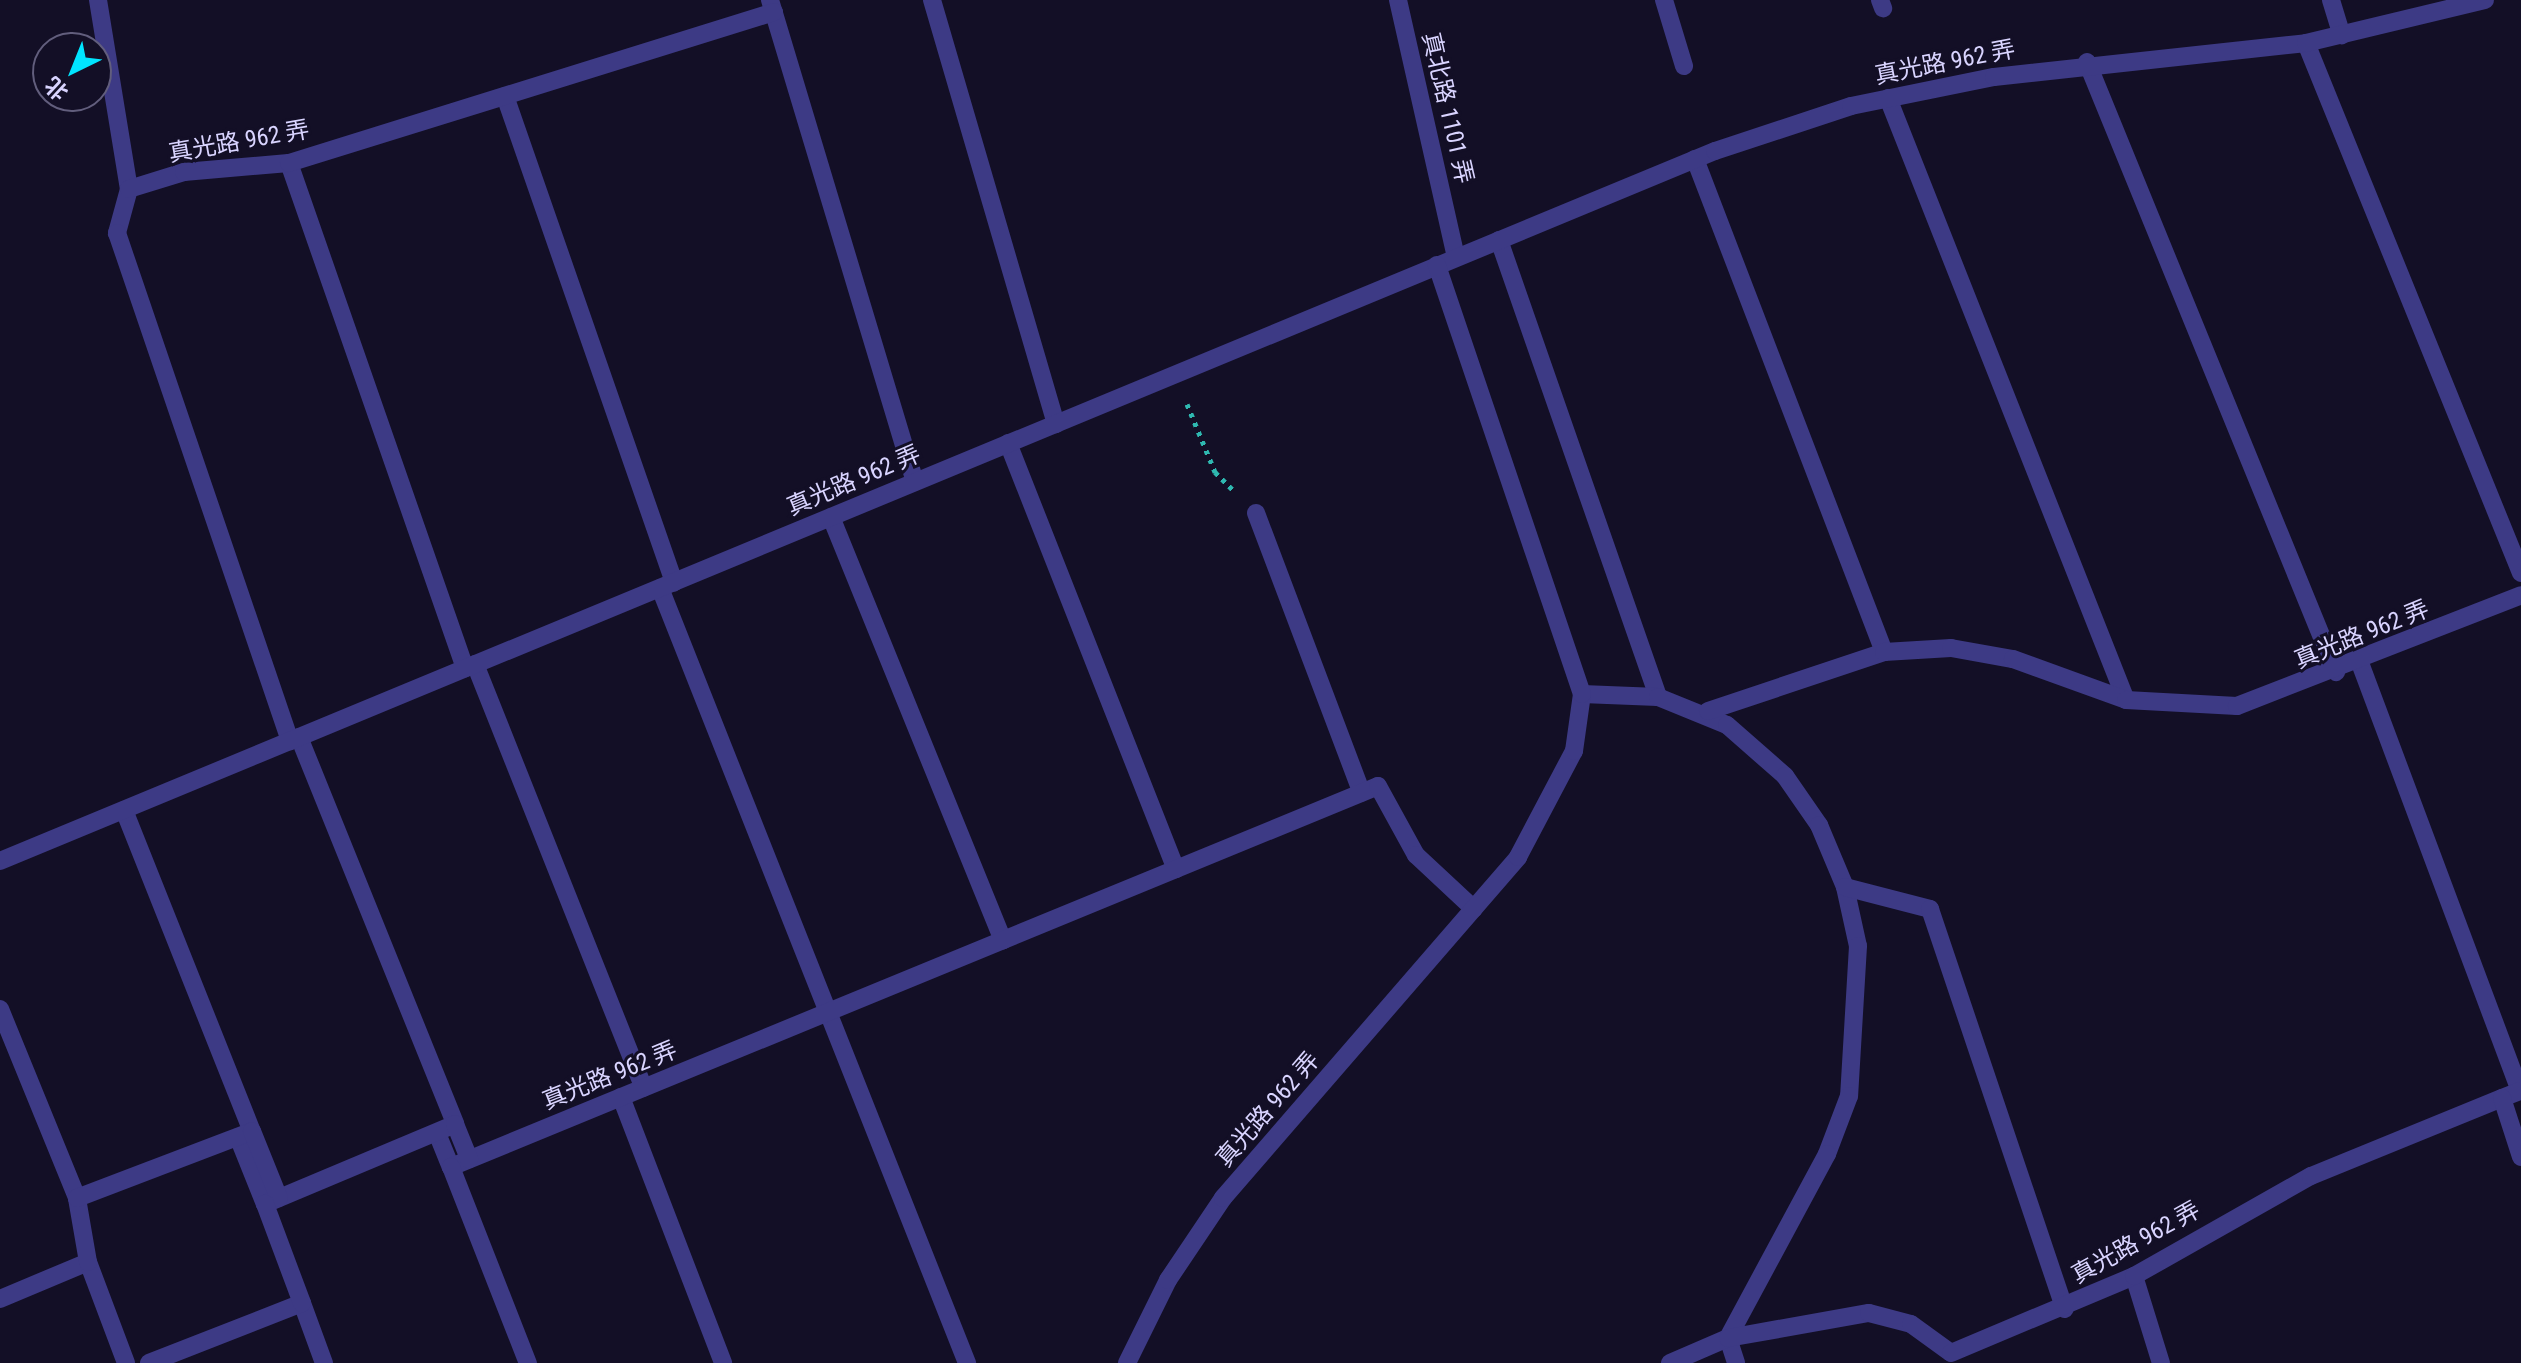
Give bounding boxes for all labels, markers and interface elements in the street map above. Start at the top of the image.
street label: 真北路 1101 弄 [1416,30,1478,186]
north arrow [32,32,112,112]
street label: 真光路 962 弄 [1872,35,2018,91]
text: 北 [40,72,73,105]
street label: 真光路 962 弄 [166,115,312,169]
street label: 真光路 962 弄 [783,440,925,522]
street label: 真光路 962 弄 [2291,595,2433,675]
street label: 真光路 962 弄 [539,1036,681,1116]
street label: 真光路 962 弄 [1210,1047,1326,1173]
street label: 真光路 962 弄 [2067,1196,2205,1290]

